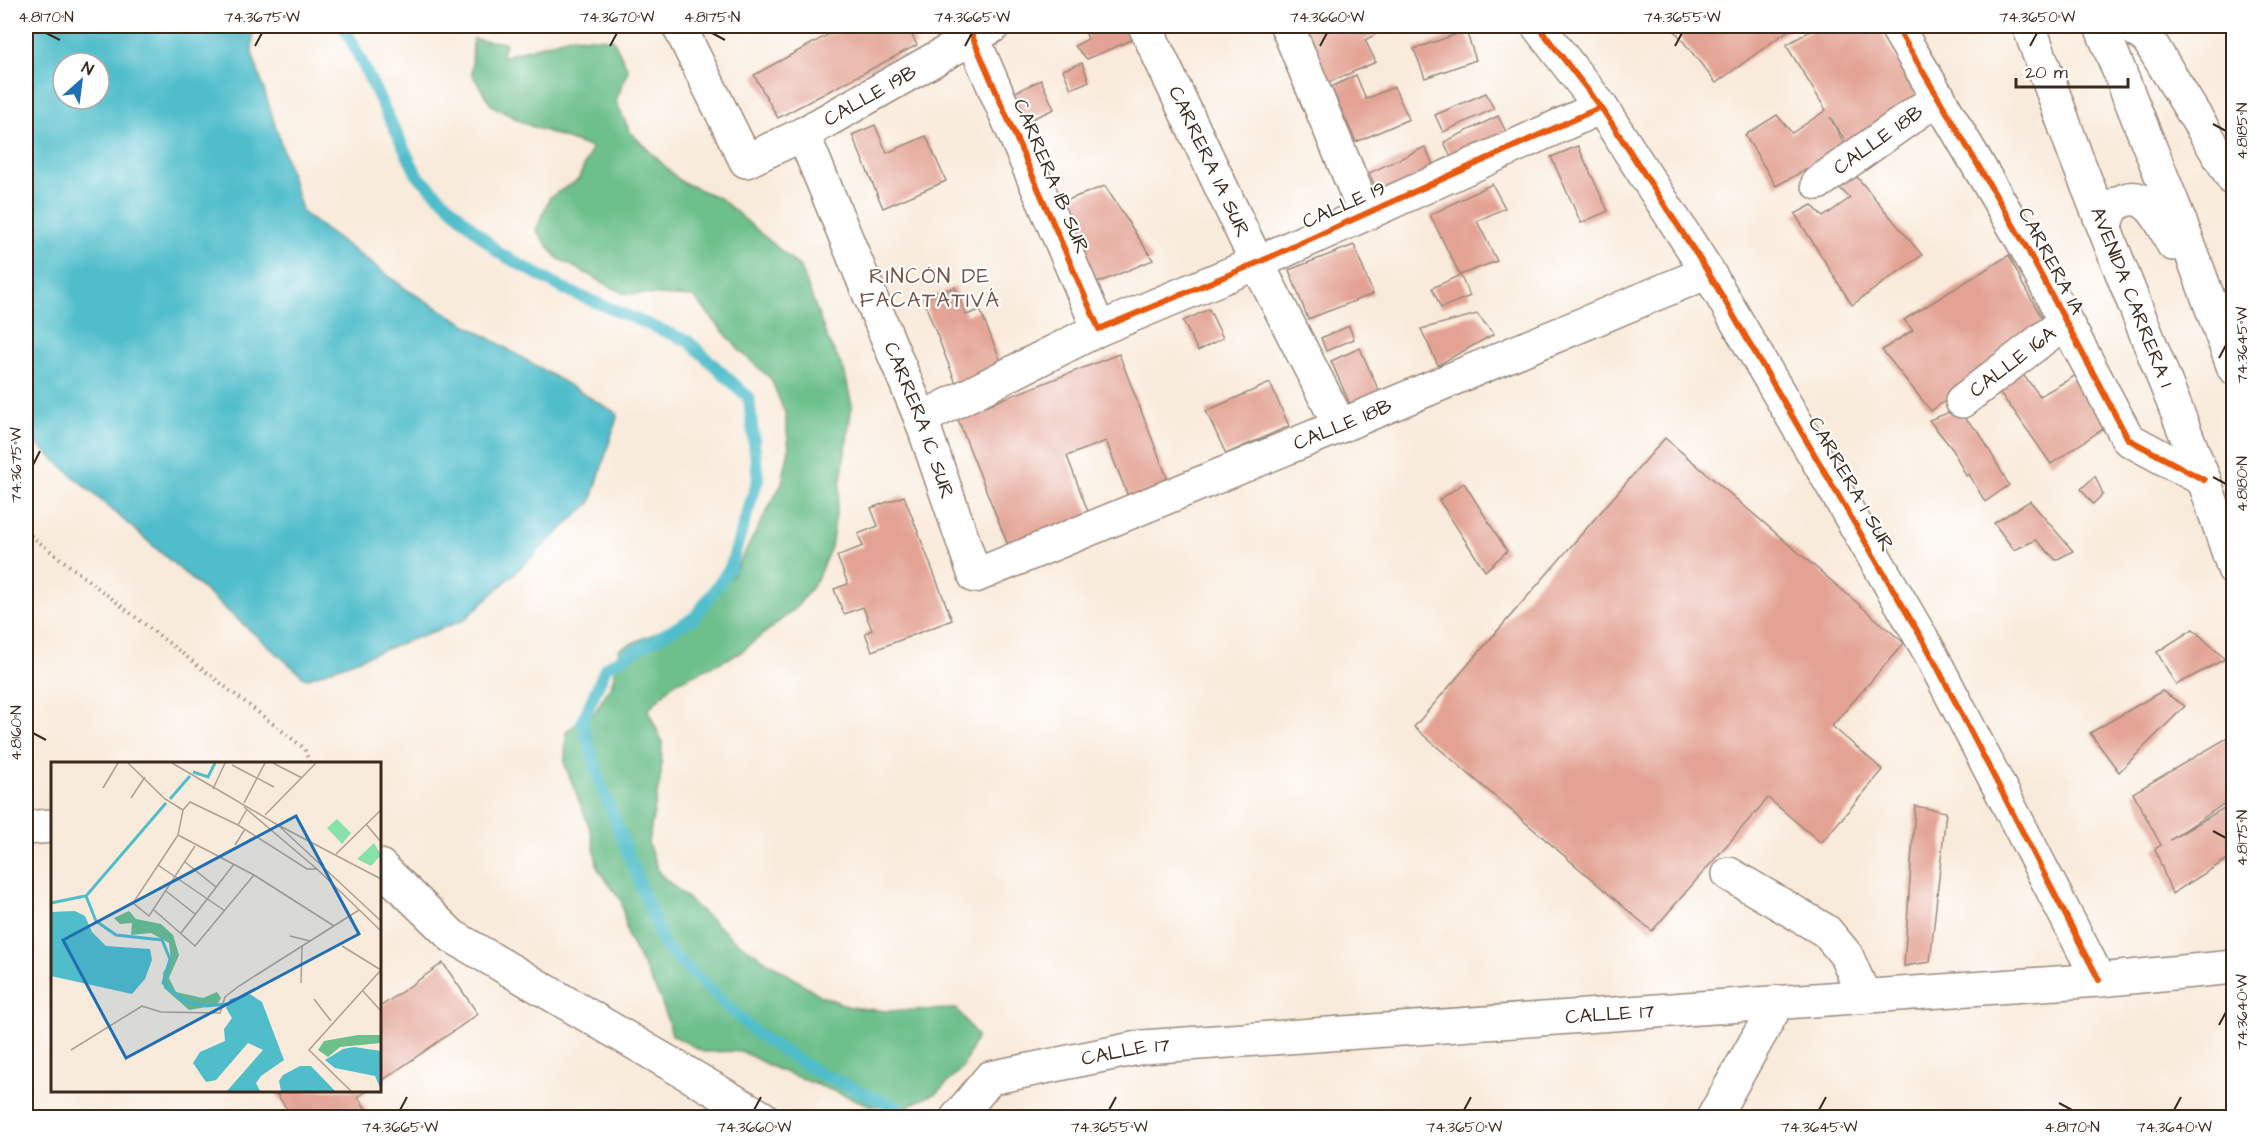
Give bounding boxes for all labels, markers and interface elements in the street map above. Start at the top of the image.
text: 4.8170°N [18,7,74,28]
text: 74.3675°W [224,7,300,28]
text: 74.3670°W [580,7,654,28]
text: 4.8175°N [684,7,740,28]
text: 74.3665°W [934,7,1010,28]
text: 74.3660°W [1290,7,1364,28]
text: 74.3655°W [1643,7,1721,28]
text: 74.3650°W [1999,7,2075,28]
north arrow [51,51,111,111]
scale bar [2016,51,2128,89]
text: N [78,57,97,81]
street label: CALLE 19B [819,58,922,133]
text: 20 m [2025,60,2068,85]
street label: CARRERA 1A SUR [1161,81,1257,242]
street label: CARRERA 1B SUR [1006,94,1096,258]
street label: CALLE 18B [1828,99,1929,182]
text: 4.8185°N [2232,102,2253,160]
street label: CALLE 19 [1298,174,1390,236]
street label: CARRERA 1A [2011,202,2091,320]
street label: AVENIDA CARRERA 1 [2083,203,2180,392]
district label: RINCÓN DE FACATATIVÁ [860,262,1000,315]
text: 74.3645°W [2232,307,2253,383]
street label: CALLE 16A [1964,320,2062,404]
street label: CARRERA 1C SUR [877,338,961,502]
street label: CALLE 18B [1289,392,1396,458]
street label: CARRERA 1 SUR [1801,411,1901,557]
text: 74.3675°W [6,427,27,503]
text: 4.8180°N [2232,456,2253,512]
text: 4.8160°N [6,705,27,761]
inset map [51,762,381,1092]
text: 4.8175°N [2232,810,2253,866]
text: 74.3640°W [2232,974,2253,1050]
street label: CALLE 17 [1564,997,1655,1031]
street label: CALLE 17 [1079,1031,1171,1073]
text: 74.3665°W [362,1117,438,1138]
text: 74.3660°W [717,1117,791,1138]
text: 74.3655°W [1070,1117,1148,1138]
text: 74.3650°W [1426,1117,1502,1138]
text: 74.3645°W [1781,1117,1857,1138]
text: 4.8170°N [2044,1117,2100,1138]
text: 74.3640°W [2136,1117,2212,1138]

